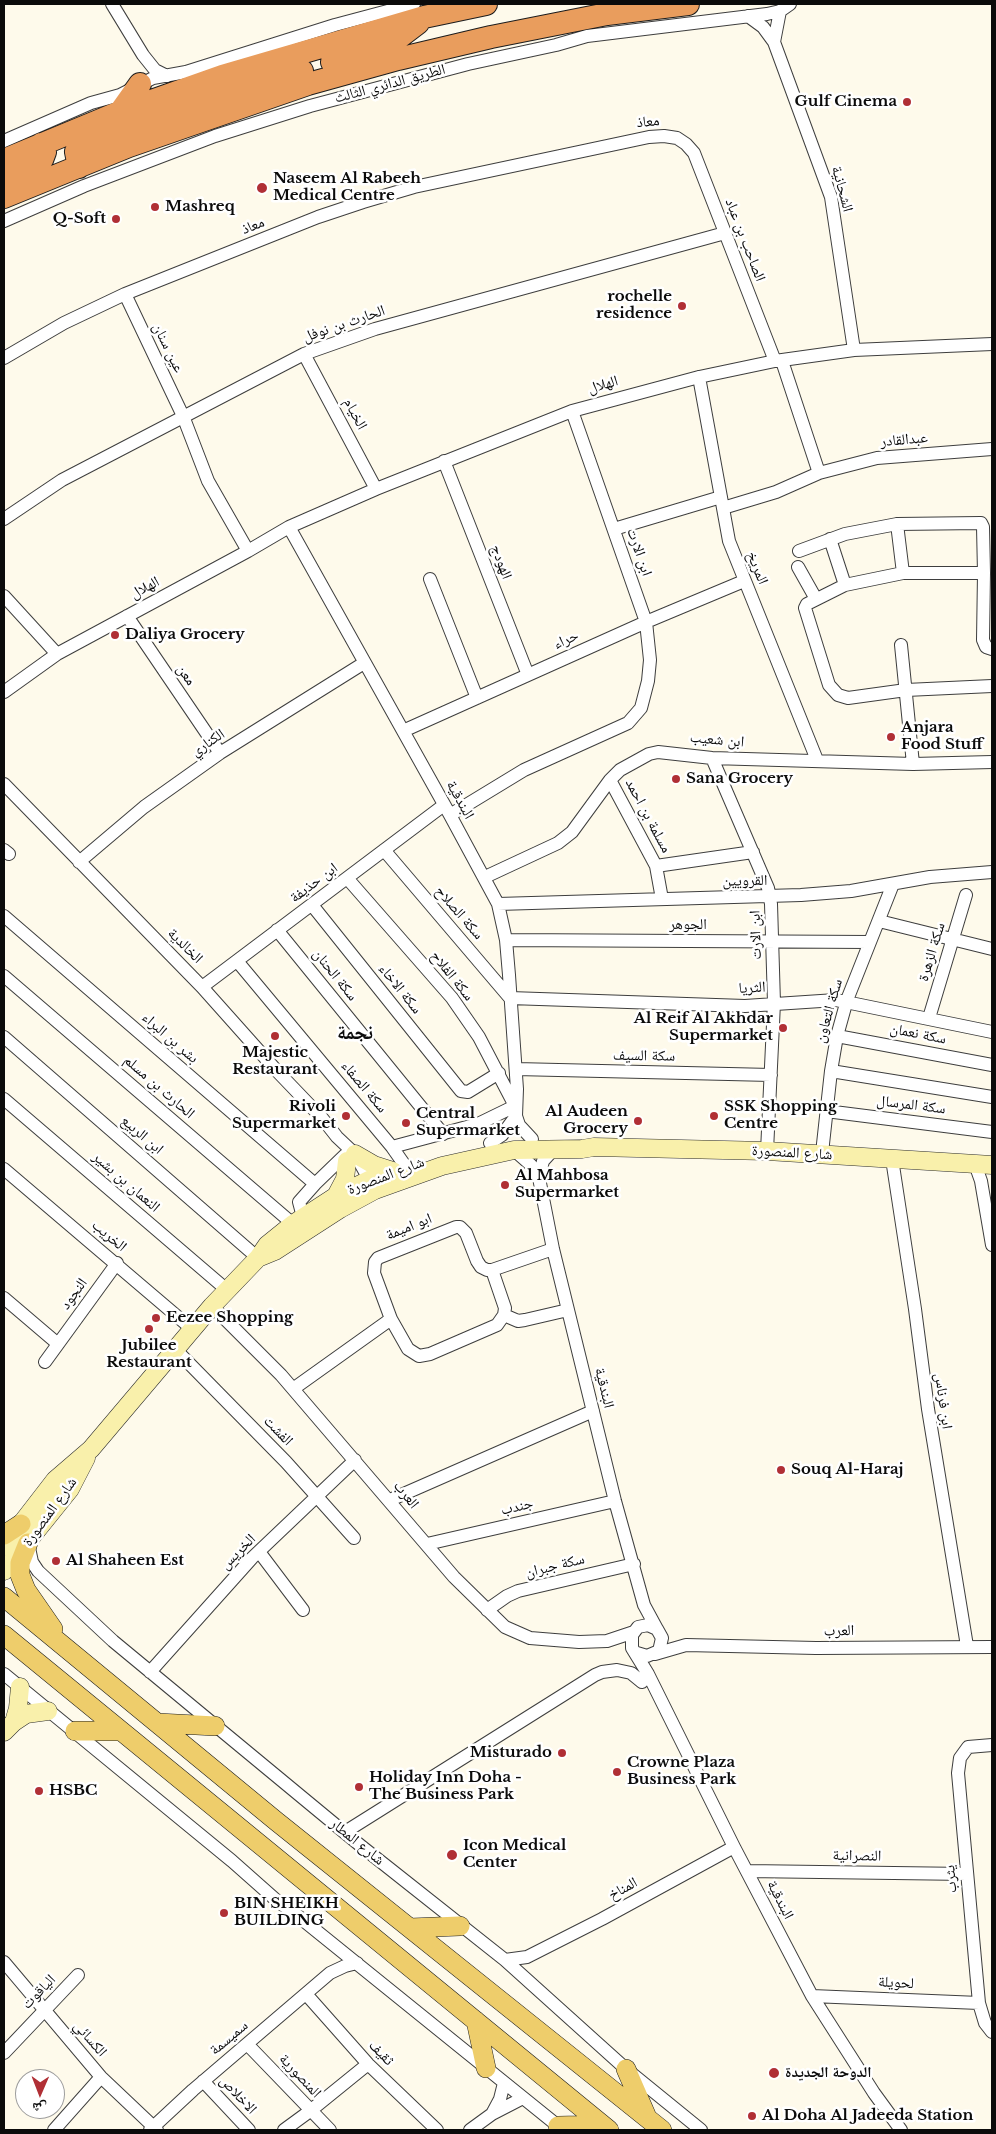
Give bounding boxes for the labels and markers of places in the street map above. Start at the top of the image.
place label: Gulf Cinema [795,93,897,111]
marker: Gulf Cinema [901,96,913,108]
place label: Naseem Al Rabeeh Medical Centre [273,170,421,205]
marker: Naseem Al Rabeeh Medical Centre [255,181,269,195]
place label: Mashreq [165,198,235,216]
marker: Mashreq [149,201,161,213]
place label: Q-Soft [53,210,106,228]
marker: Q-Soft [110,213,122,225]
place label: rochelle residence [596,288,672,323]
marker: rochelle residence [676,300,688,312]
place label: Daliya Grocery [125,626,245,644]
marker: Daliya Grocery [109,629,121,641]
place label: Anjara Food Stuff [901,719,983,754]
marker: Anjara Food Stuff [885,731,897,743]
place label: Sana Grocery [686,770,793,788]
marker: Sana Grocery [670,773,682,785]
place label: Al Reif Al Akhdar Supermarket [634,1010,773,1045]
marker: Al Reif Al Akhdar Supermarket [777,1022,789,1034]
marker: Majestic Restaurant [269,1030,281,1042]
place label: Majestic Restaurant [232,1044,318,1079]
place label: Rivoli Supermarket [232,1098,336,1133]
place label: SSK Shopping Centre [724,1098,837,1133]
place label: Al Audeen Grocery [545,1103,628,1138]
place label: Central Supermarket [416,1105,520,1140]
marker: Rivoli Supermarket [340,1110,352,1122]
marker: SSK Shopping Centre [708,1110,720,1122]
marker: Al Audeen Grocery [632,1115,644,1127]
marker: Central Supermarket [400,1117,412,1129]
place label: Al Mahbosa Supermarket [515,1167,619,1202]
marker: Al Mahbosa Supermarket [499,1179,511,1191]
place label: Eezee Shopping [166,1309,293,1327]
marker: Eezee Shopping [150,1312,162,1324]
marker: Jubilee Restaurant [143,1323,155,1335]
place label: Jubilee Restaurant [106,1337,192,1372]
place label: Souq Al-Haraj [791,1461,904,1479]
marker: Souq Al-Haraj [775,1464,787,1476]
place label: Al Shaheen Est [66,1552,184,1570]
marker: Al Shaheen Est [50,1555,62,1567]
place label: Misturado [470,1744,552,1762]
marker: Misturado [556,1747,568,1759]
place label: Crowne Plaza Business Park [627,1754,736,1789]
marker: Crowne Plaza Business Park [611,1766,623,1778]
place label: Holiday Inn Doha - The Business Park [369,1769,522,1804]
marker: Holiday Inn Doha - The Business Park [353,1781,365,1793]
place label: HSBC [49,1782,97,1800]
marker: HSBC [33,1785,45,1797]
place label: Icon Medical Center [463,1837,566,1872]
marker: Icon Medical Center [445,1848,459,1862]
place label: BIN SHEIKH BUILDING [234,1895,339,1930]
marker: BIN SHEIKH BUILDING [218,1907,230,1919]
place label: الدوحة الجديدة [785,2064,871,2082]
marker: الدوحة الجديدة [767,2066,781,2080]
place label: Al Doha Al Jadeeda Station [762,2107,973,2125]
marker: Al Doha Al Jadeeda Station [746,2110,758,2122]

